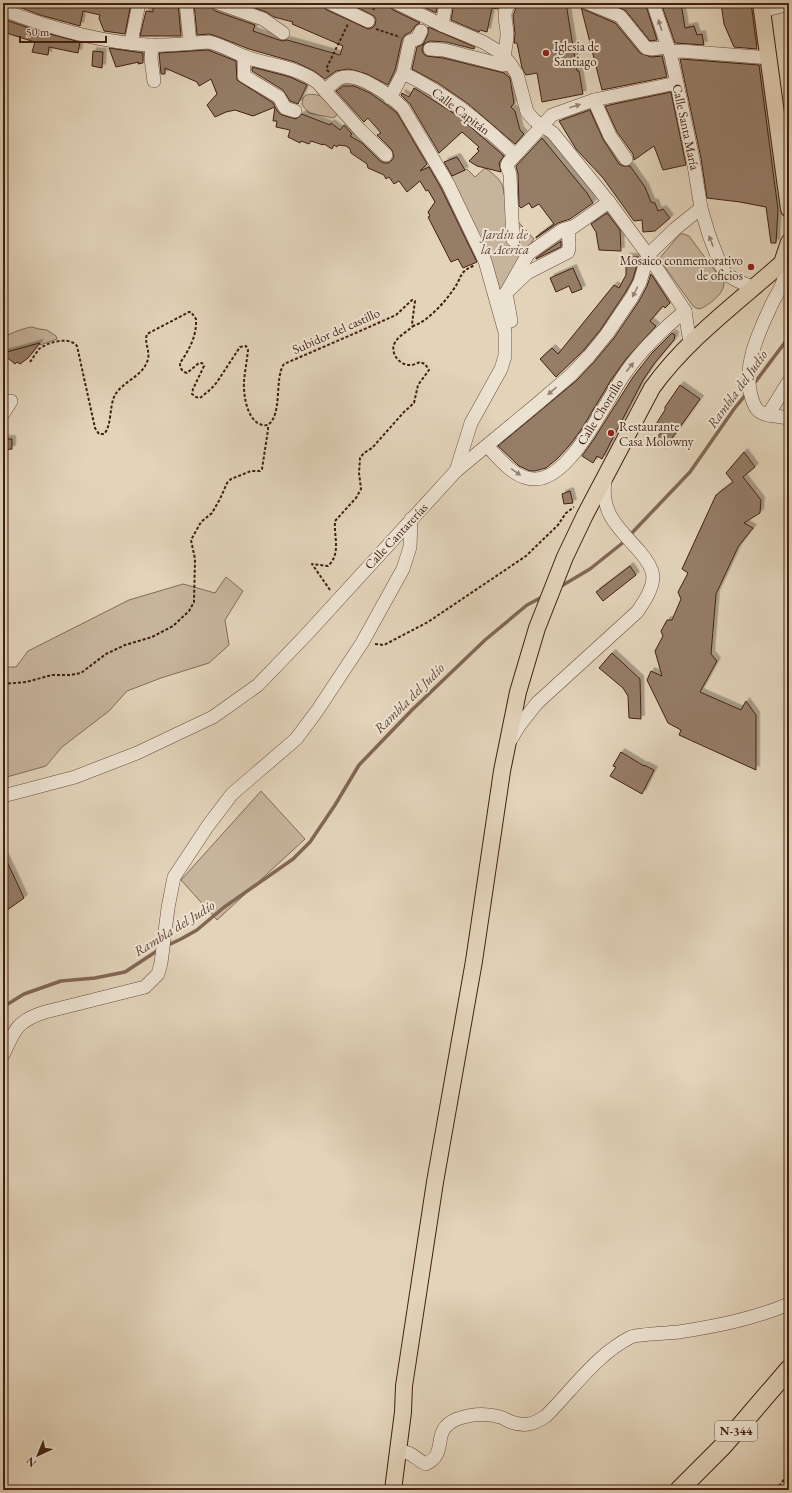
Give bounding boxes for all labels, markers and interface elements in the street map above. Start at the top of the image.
scale bar [20,18,106,44]
one-way arrow [657,18,663,30]
text: 50 m [26,24,50,40]
place label: Iglesia de Santiago [554,38,599,70]
marker: Iglesia de Santiago [541,48,551,58]
street label: Calle Santa María [669,82,704,172]
street label: Calle Capitán [428,84,494,139]
one-way arrow [569,103,581,109]
park label: Jardín de la Acerica [479,226,529,258]
one-way arrow [708,235,714,247]
place label: Mosaico conmemorativo de oficios [620,252,743,284]
marker: Mosaico conmemorativo de oficios [746,262,756,272]
one-way arrow [632,286,638,298]
street label: Subidor del castillo [289,304,383,358]
water label: Rambla del Judío [703,346,772,432]
one-way arrow [625,361,634,372]
street label: Calle Chorrillo [573,376,627,448]
one-way arrow [547,387,557,396]
place label: Restaurante Casa Molowny [619,418,694,450]
marker: Restaurante Casa Molowny [606,428,616,438]
one-way arrow [511,468,521,476]
street label: Calle Cantarerías [361,499,431,573]
water label: Rambla del Judío [370,658,449,737]
water label: Rambla del Judío [130,896,219,960]
road number: N-344 [715,1421,757,1441]
north arrow [18,1435,58,1475]
text: N [23,1454,39,1470]

